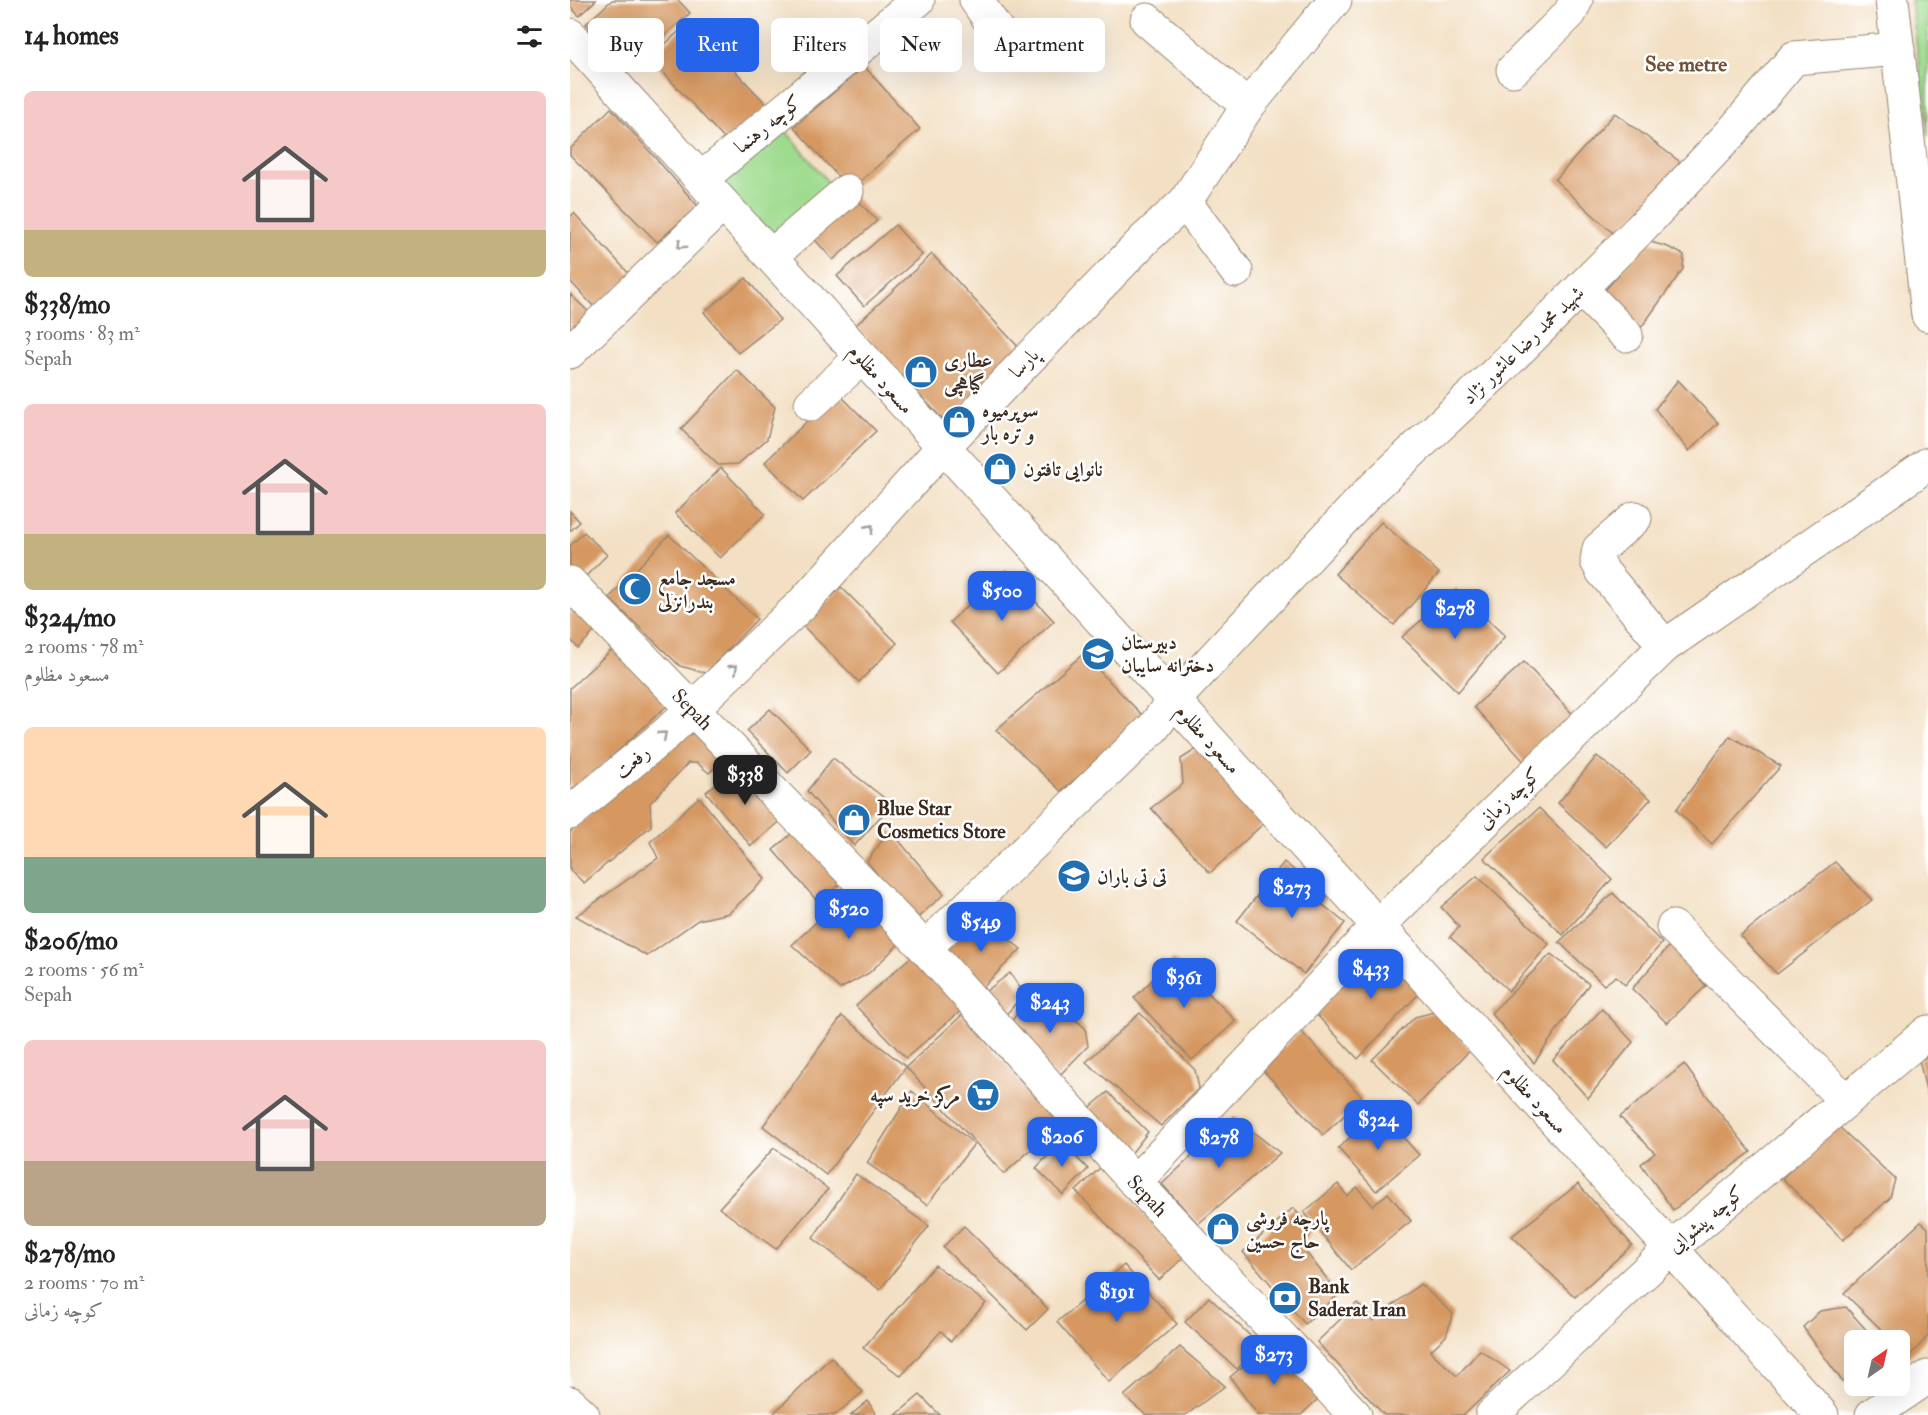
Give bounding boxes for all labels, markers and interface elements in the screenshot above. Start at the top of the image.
chip: Buy [588,18,664,72]
chip: Rent [676,18,759,72]
chip: Filters [771,18,868,72]
chip: New [880,18,962,72]
chip: Apartment [974,18,1105,72]
text: 14 homes [24,20,119,52]
icon: filters [513,20,546,53]
district label: See metre [1645,51,1727,78]
street label: کوچه رهنما [729,89,807,160]
icon: home [231,130,339,238]
one-way arrow [677,237,688,248]
street label: شهید محمد رضا عاشور نژاد [1457,280,1589,410]
text: $338/mo [24,289,110,321]
text: 3 rooms · 83 m² [24,321,140,346]
street label: مسعود مظلوم [839,339,919,423]
street label: پارسا [1004,342,1046,385]
text: Sepah [24,346,72,371]
place label: عطاری گیاهچی [944,348,992,397]
shop icon: عطاری گیاهچی [903,354,939,390]
place label: سوپرمیوه و تره بار [980,398,1039,446]
shop icon: سوپرمیوه و تره بار [941,404,977,440]
icon: home [231,443,339,551]
shop icon: نانوایی تافتون [982,451,1018,487]
place label: نانوایی تافتون [1023,457,1103,483]
one-way arrow [863,525,874,535]
place label: مسجد جامع بندرانزلی [657,566,736,614]
mosque icon: مسجد جامع بندرانزلی [617,571,653,607]
pin: $500 [966,571,1038,622]
text: $500 [982,578,1022,603]
pin: $278 [1419,589,1491,640]
text: $278 [1435,596,1475,621]
text: $324/mo [24,602,116,634]
place label: دبیرستان دخترانه سایبان [1121,630,1214,678]
text: 2 rooms · 78 m² [24,634,144,659]
school or university icon: دبیرستان دخترانه سایبان [1080,636,1116,672]
text: مسعود مظلوم [24,662,110,687]
one-way arrow [727,664,738,675]
street label: Sepah [667,683,719,736]
street label: مسعود مظلوم [1166,699,1246,783]
one-way arrow [657,731,667,742]
street label: رفعت [609,740,655,784]
pin: $338 [709,755,781,806]
text: $338 [727,762,763,787]
street label: کوچه زمانی [1472,762,1547,835]
icon: home [231,766,339,874]
place label: Blue Star Cosmetics Store [877,796,1006,844]
shop icon: Blue Star Cosmetics Store [836,802,872,838]
school or university icon: تی تی باران [1056,858,1092,894]
place label: تی تی باران [1097,864,1167,889]
pin: $273 [1256,868,1328,919]
text: $273 [1273,875,1311,900]
pin: $520 [813,889,885,940]
text: $520 [829,896,869,921]
pin: $549 [945,902,1017,953]
text: $549 [961,909,1001,934]
text: $206/mo [24,925,118,957]
pin: $433 [1335,949,1407,1000]
text: $433 [1352,956,1390,981]
text: 2 rooms · 56 m² [24,957,144,982]
pin: $361 [1148,958,1220,1009]
text: $361 [1166,965,1202,990]
text: Sepah [24,982,72,1007]
pin: $243 [1014,983,1086,1034]
text: $243 [1030,990,1070,1015]
street label: مسعود مظلوم [1493,1059,1573,1143]
supermarket icon: مرکز خرید سپه [965,1077,1001,1113]
icon: home [231,1079,339,1187]
place label: مرکز خرید سپه [870,1083,960,1110]
pin: $324 [1342,1100,1414,1151]
text: $324 [1358,1107,1398,1132]
pin: $206 [1026,1117,1098,1168]
pin: $278 [1183,1118,1255,1169]
text: $206 [1041,1124,1083,1149]
text: $278 [1199,1125,1239,1150]
street label: Sepah [1122,1169,1174,1222]
street label: کوچه پیشوایی [1663,1180,1750,1259]
place label: پارچه فروشی حاج حسین [1246,1206,1330,1260]
shop icon: پارچه فروشی حاج حسین [1205,1211,1241,1247]
text: $278/mo [24,1238,115,1270]
text: 2 rooms · 70 m² [24,1270,144,1295]
pin: $191 [1081,1272,1153,1323]
place label: Bank Saderat Iran [1308,1274,1407,1322]
text: $191 [1099,1279,1135,1304]
bank icon: Bank Saderat Iran [1267,1280,1303,1316]
text: کوچه زمانی [24,1298,103,1323]
north arrow [1844,1330,1910,1396]
map controls [1844,1330,1910,1396]
pin: $273 [1238,1335,1310,1386]
text: $273 [1255,1342,1293,1367]

